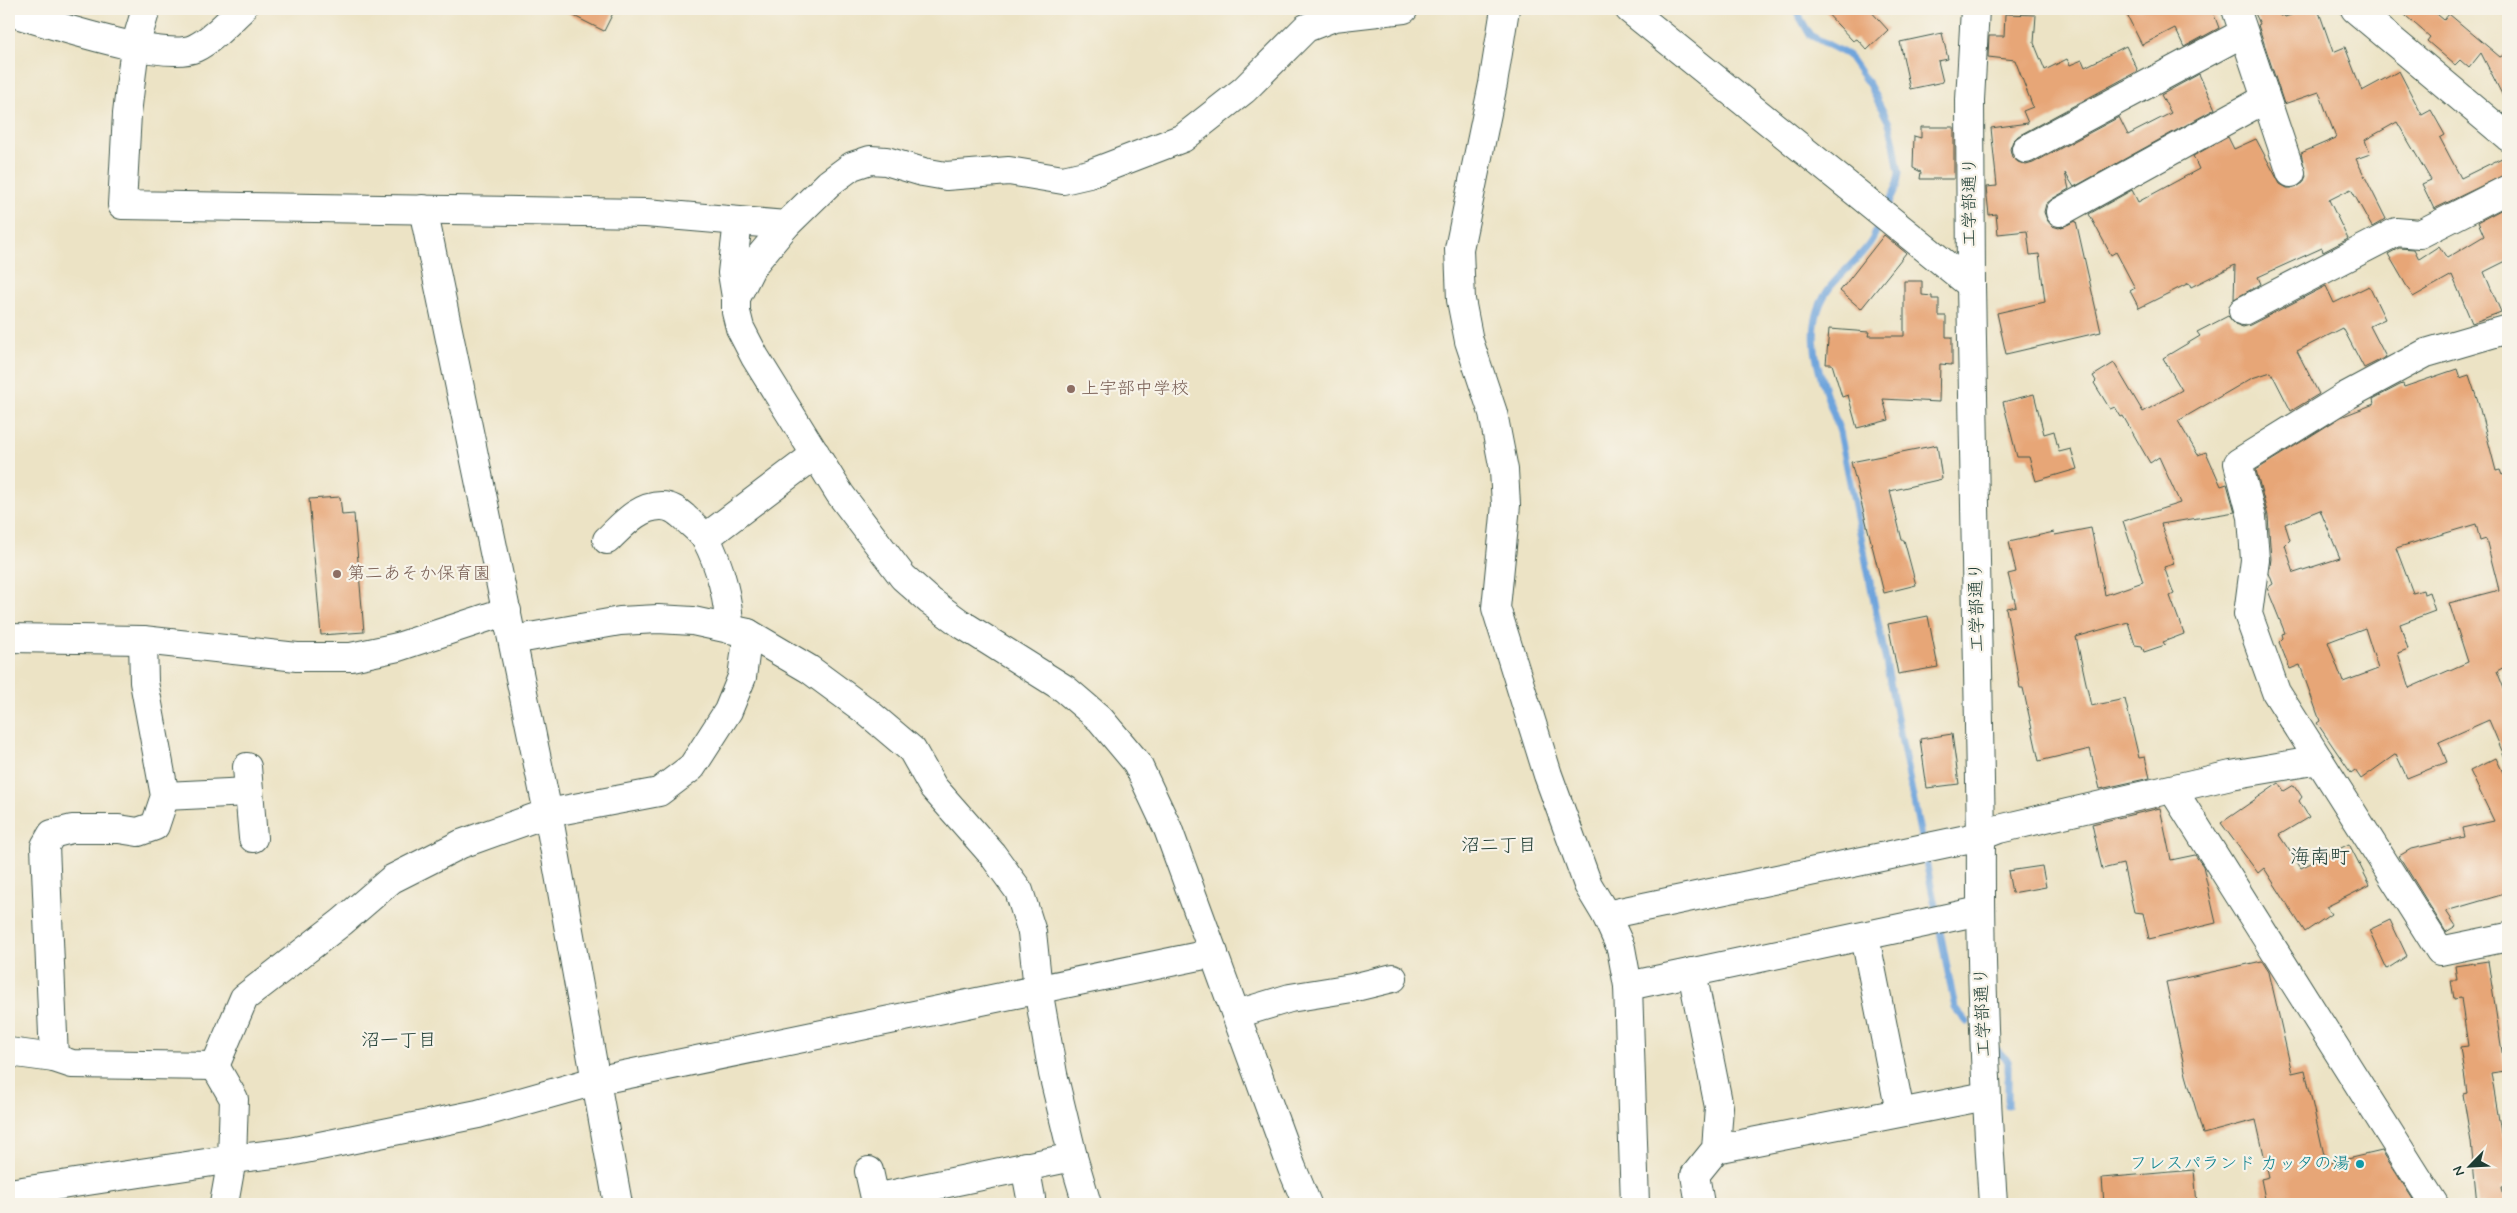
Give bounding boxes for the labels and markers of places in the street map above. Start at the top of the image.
place label: 上宇部中学校 [1081,377,1189,401]
marker: 上宇部中学校 [1065,383,1077,395]
place label: 第二あそか保育園 [347,562,491,586]
marker: 第二あそか保育園 [331,568,343,580]
place label: フレスパランド カッタの湯 [2130,1152,2350,1176]
marker: フレスパランド カッタの湯 [2354,1158,2366,1170]

